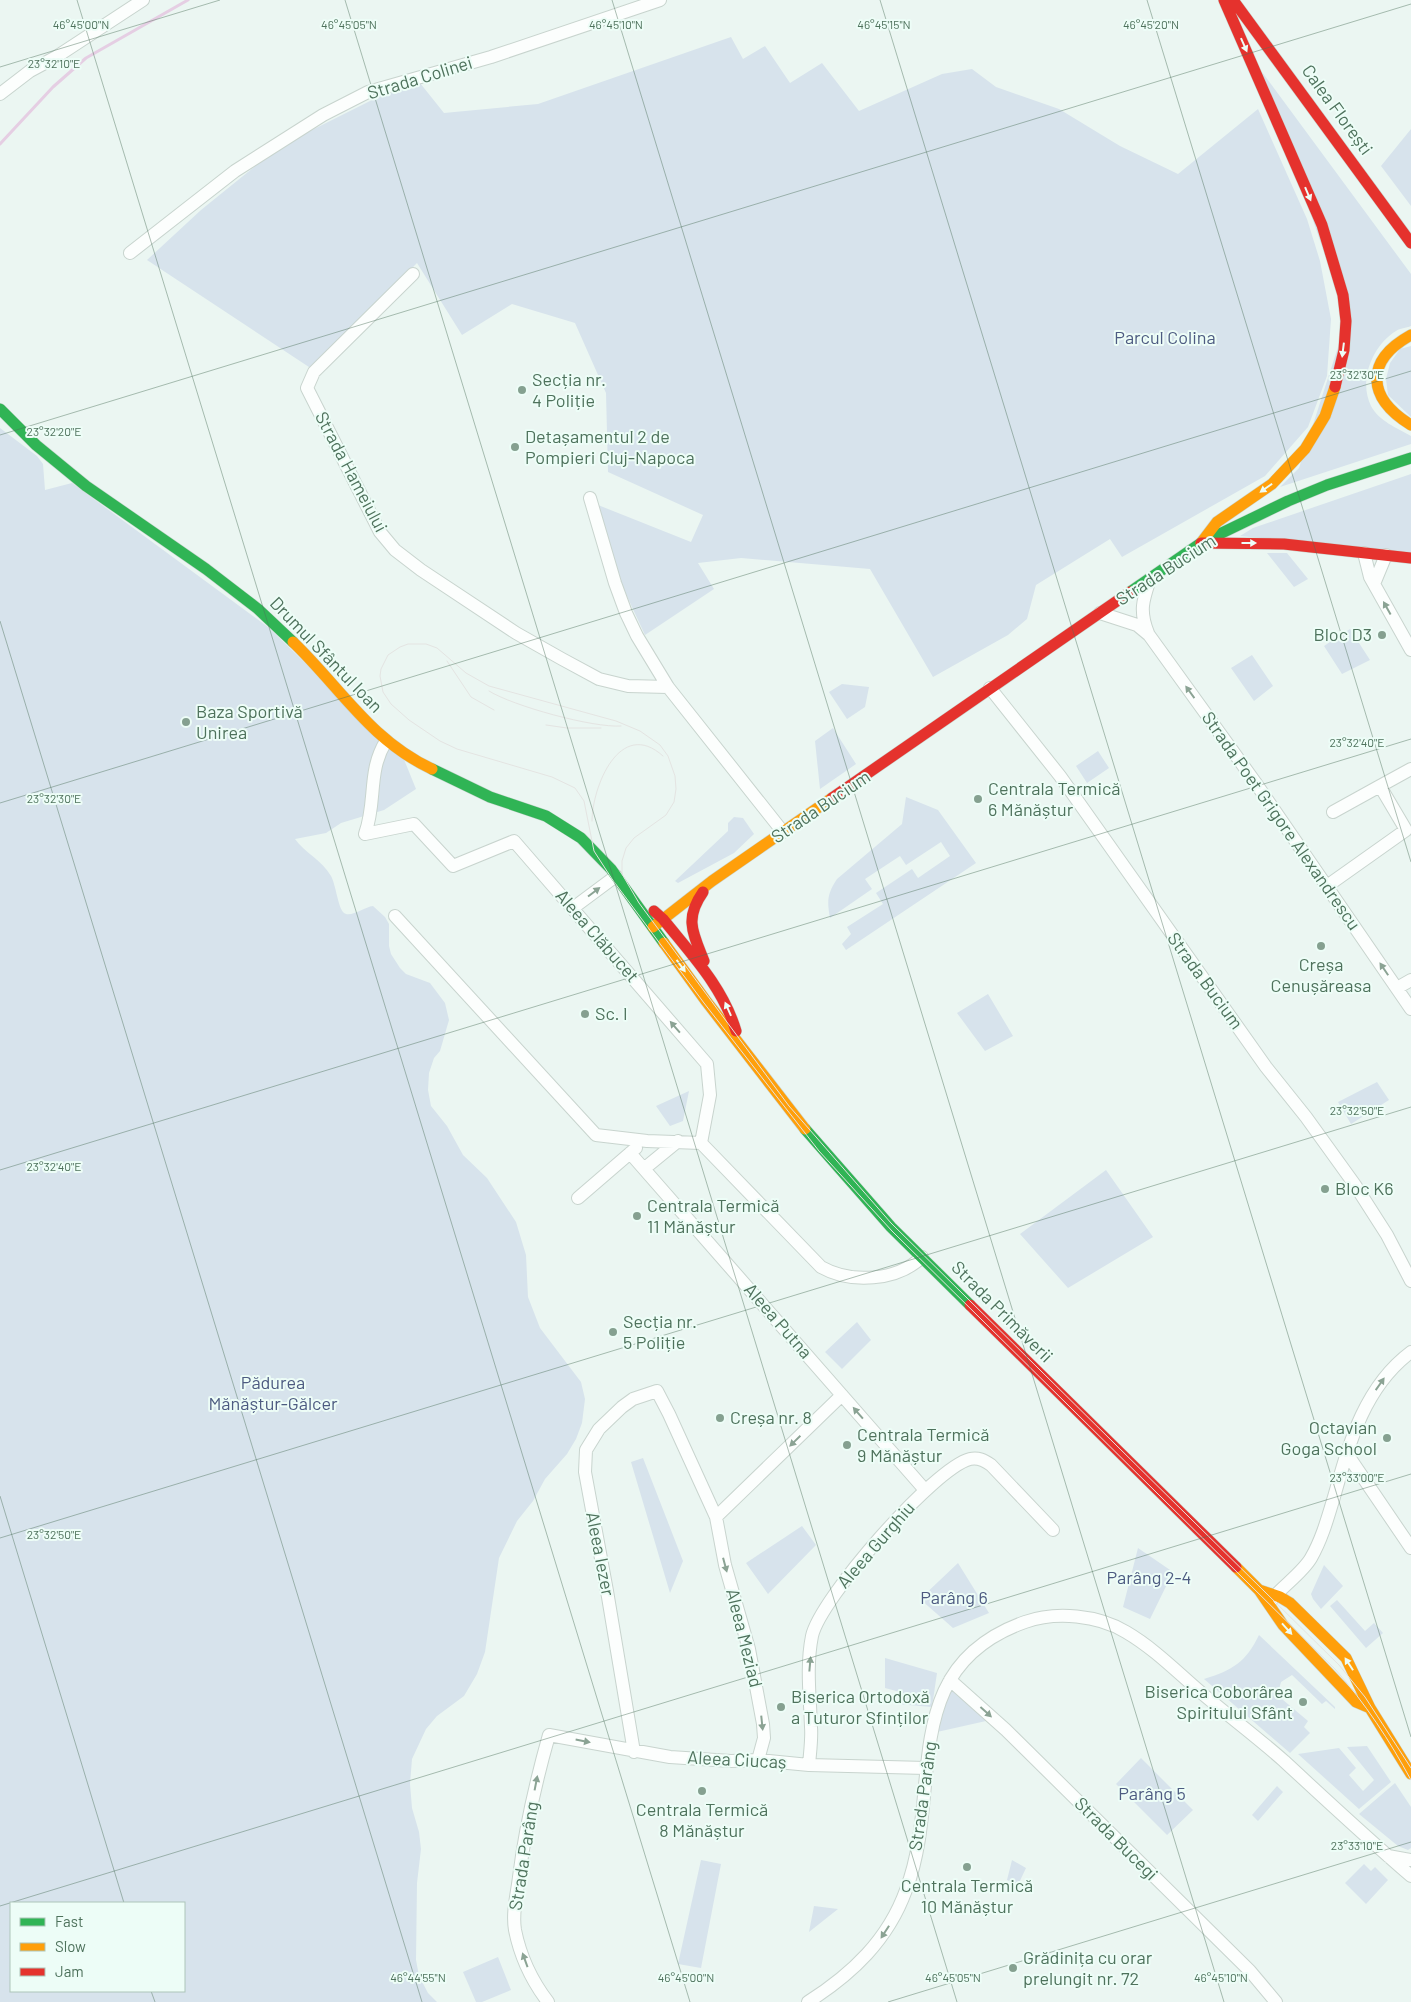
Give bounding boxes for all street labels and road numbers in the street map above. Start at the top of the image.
street label: Strada Colinei [365,51,475,103]
street label: Calea Florești [1298,60,1378,159]
street label: Strada Hameiului [311,407,393,536]
street label: Strada Bucium [1111,529,1219,610]
street label: Drumul Sfântul Ioan [266,592,388,717]
street label: Strada Poet Grigore Alexandrescu [1198,707,1366,934]
street label: Strada Bucium [767,765,874,847]
street label: Aleea Clăbucet [551,884,644,986]
street label: Strada Bucium [1163,928,1248,1033]
street label: Strada Primăverii [947,1256,1058,1367]
street label: Aleea Putna [740,1278,817,1363]
street label: Aleea Gurghiu [832,1497,919,1592]
street label: Aleea Iezer [582,1510,620,1598]
street label: Aleea Meziad [722,1586,768,1689]
street label: Strada Parâng [903,1740,941,1852]
street label: Aleea Ciucaș [687,1745,787,1773]
street label: Strada Bucegi [1070,1792,1163,1885]
street label: Strada Parâng [504,1800,542,1912]

